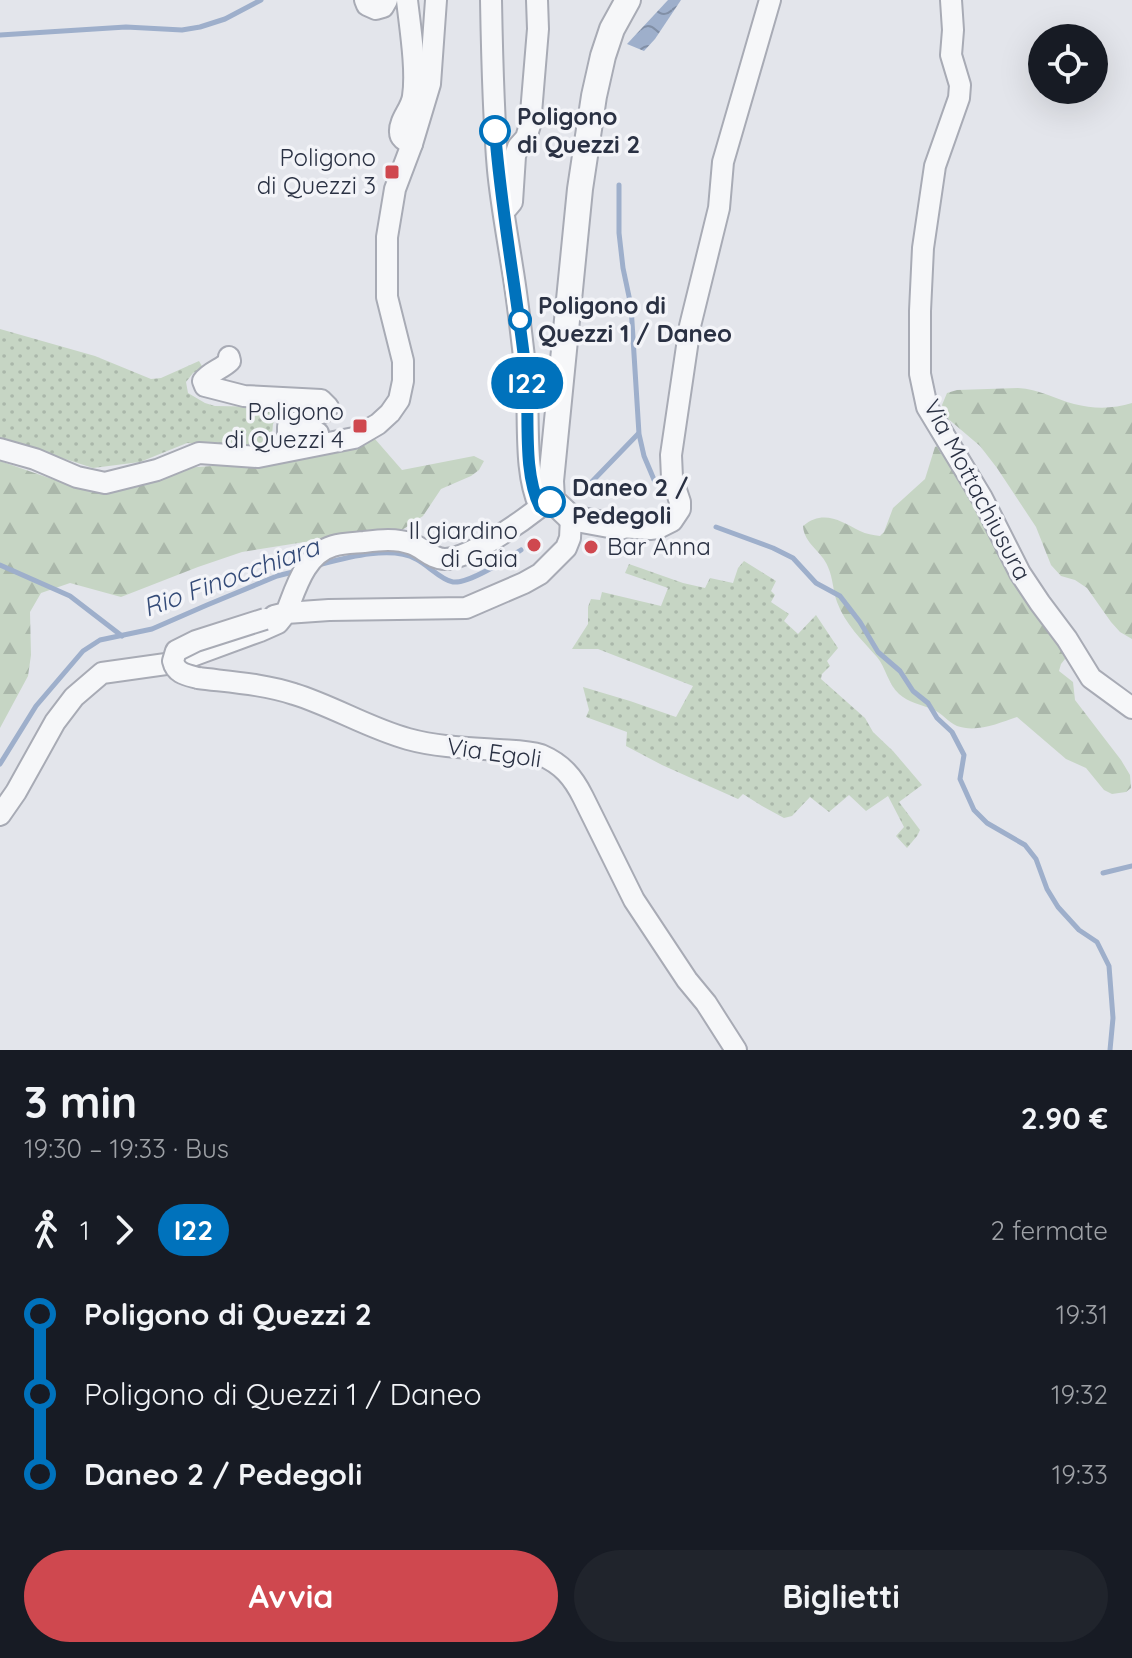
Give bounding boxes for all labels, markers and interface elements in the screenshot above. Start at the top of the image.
map controls [1028,24,1108,104]
button: locate [1028,24,1108,104]
place label: Poligono di Quezzi 2 [517,101,640,159]
marker: Poligono di Quezzi 2 [480,116,510,146]
place label: Poligono di Quezzi 3 [257,142,376,200]
marker: Poligono di Quezzi 3 [383,163,401,181]
place label: Poligono di Quezzi 1 / Daneo [538,290,732,348]
marker: Poligono di Quezzi 1 / Daneo [509,309,531,331]
line badge: I22 [481,357,573,409]
text: I22 [507,365,547,400]
street label: Via Mottachiusura [918,394,1038,585]
place label: Poligono di Quezzi 4 [225,396,344,454]
marker: Poligono di Quezzi 4 [351,417,369,435]
place label: Daneo 2 / Pedegoli [572,472,688,530]
marker: Daneo 2 / Pedegoli [535,487,565,517]
place label: Il giardino di Gaia [409,515,518,573]
water label: Rio Finocchiara [138,529,325,624]
place label: Bar Anna [607,531,711,561]
marker: Il giardino di Gaia [525,536,543,554]
marker: Bar Anna [582,538,600,556]
street label: Via Egoli [445,731,543,773]
text: 3 min [24,1074,137,1129]
text: 2.90 € [1021,1099,1108,1137]
text: 19:30 – 19:33 · Bus [24,1132,229,1165]
icon: walk [24,1208,68,1252]
icon: forward [102,1208,146,1252]
text: I22 [174,1212,213,1247]
text: 1 [80,1214,90,1247]
text: 2 fermate [991,1214,1108,1247]
text: Poligono di Quezzi 2 [84,1295,372,1333]
text: 19:31 [1056,1298,1108,1331]
text: Poligono di Quezzi 1 / Daneo [84,1375,482,1413]
text: 19:32 [1051,1378,1108,1411]
text: Daneo 2 / Pedegoli [84,1455,362,1493]
text: 19:33 [1052,1458,1108,1491]
button: Avvia [24,1550,558,1642]
button: Biglietti [574,1550,1108,1642]

